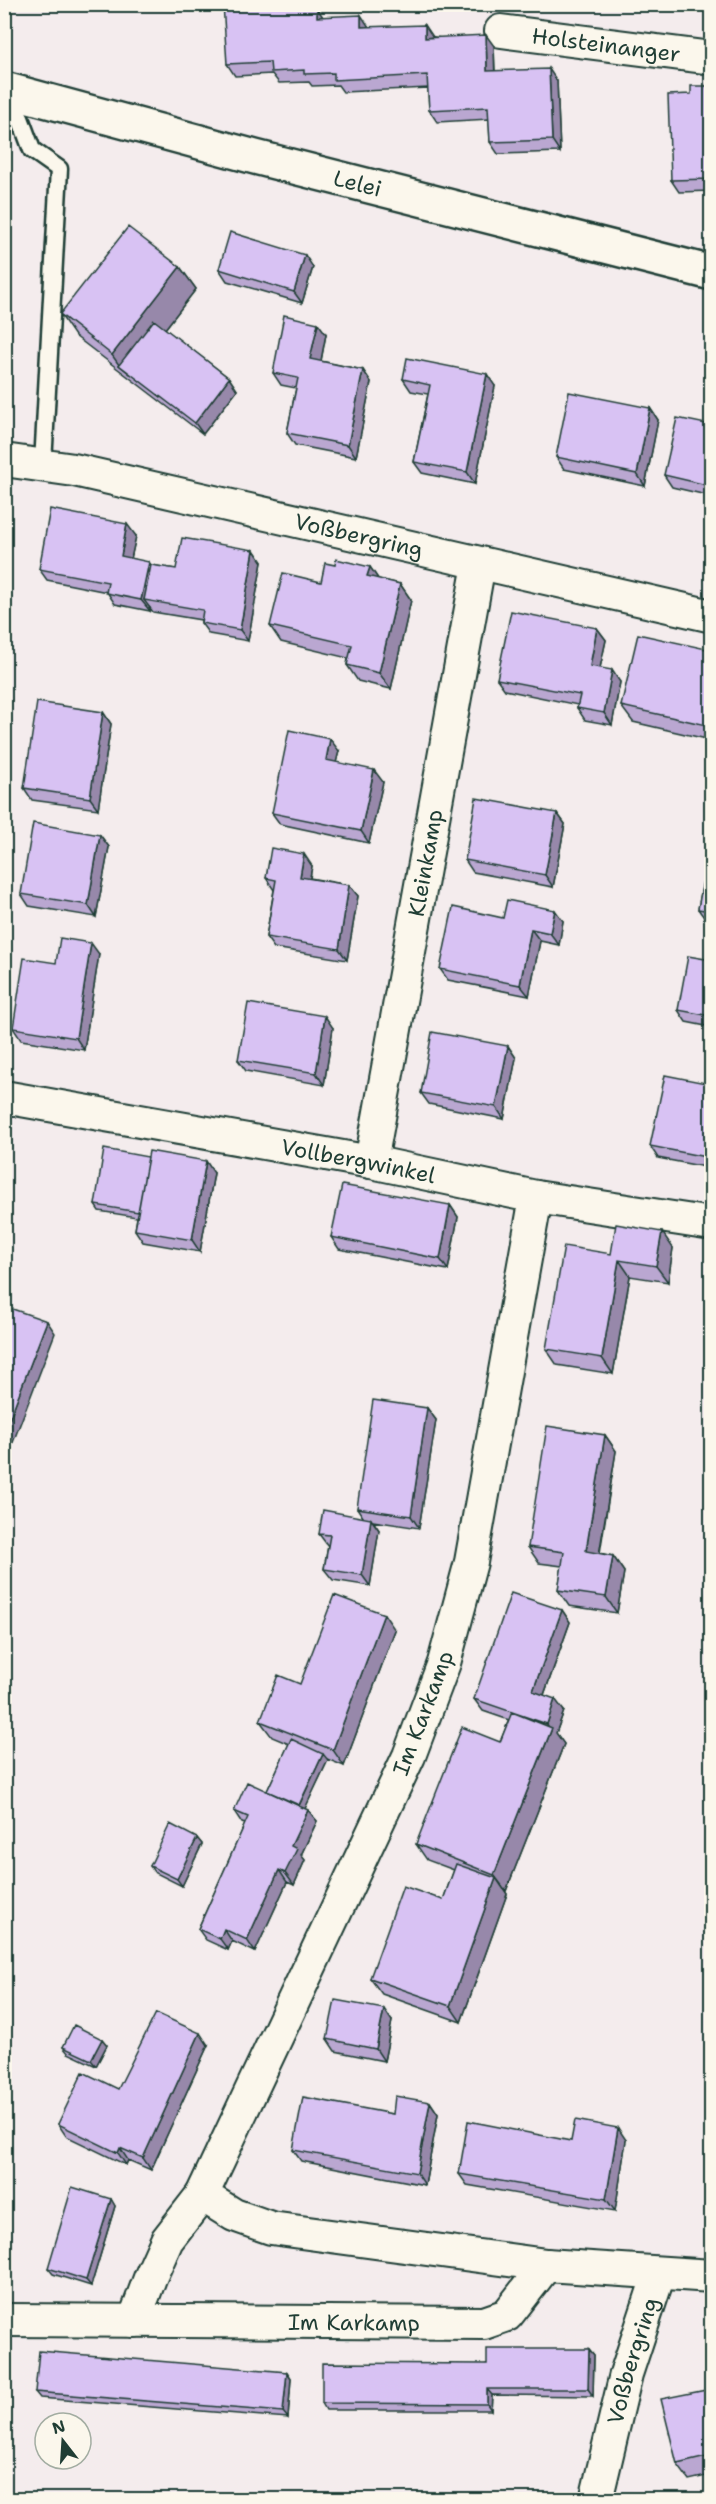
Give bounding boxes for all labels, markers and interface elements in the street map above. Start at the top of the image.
street label: Holsteinanger [530,21,682,68]
street label: Lelei [331,163,385,203]
street label: Voßbergring [292,506,426,564]
street label: Kleinkamp [401,807,449,919]
street label: Vollbergwinkel [279,1132,439,1190]
street label: Im Karkamp [386,1646,460,1780]
street label: Voßbergring [600,2293,665,2427]
street label: Im Karkamp [288,2307,420,2337]
north arrow [33,2411,93,2471]
text: N [50,2415,68,2439]

